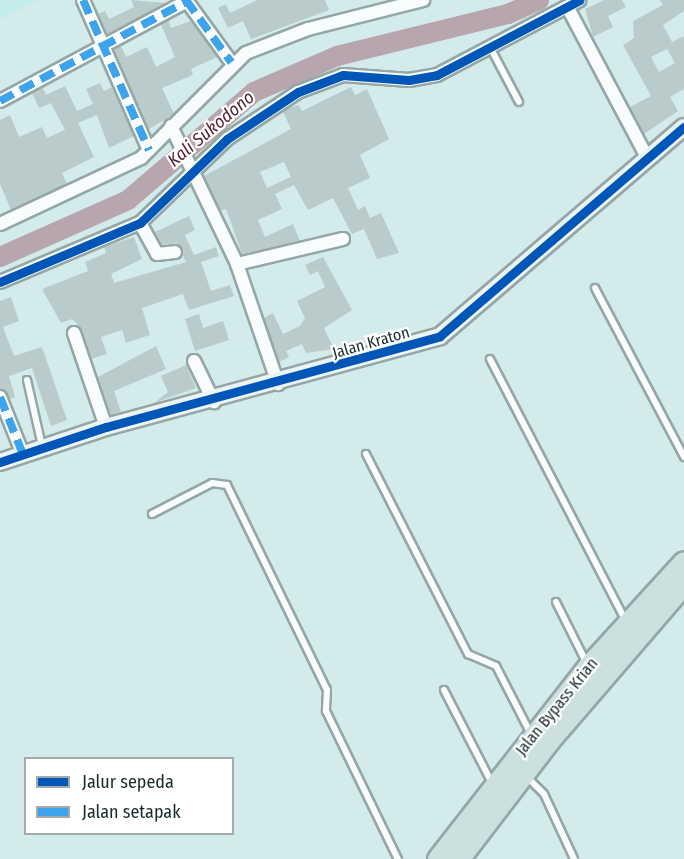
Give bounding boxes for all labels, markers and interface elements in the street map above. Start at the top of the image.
water label: Kali Sukodono [163,87,259,171]
street label: Jalan Kraton [330,323,412,363]
street label: Jalan Bypass Krian [512,654,602,760]
legend [24,757,234,835]
text: Jalur sepeda [82,771,174,793]
text: Jalan setapak [82,801,181,823]

